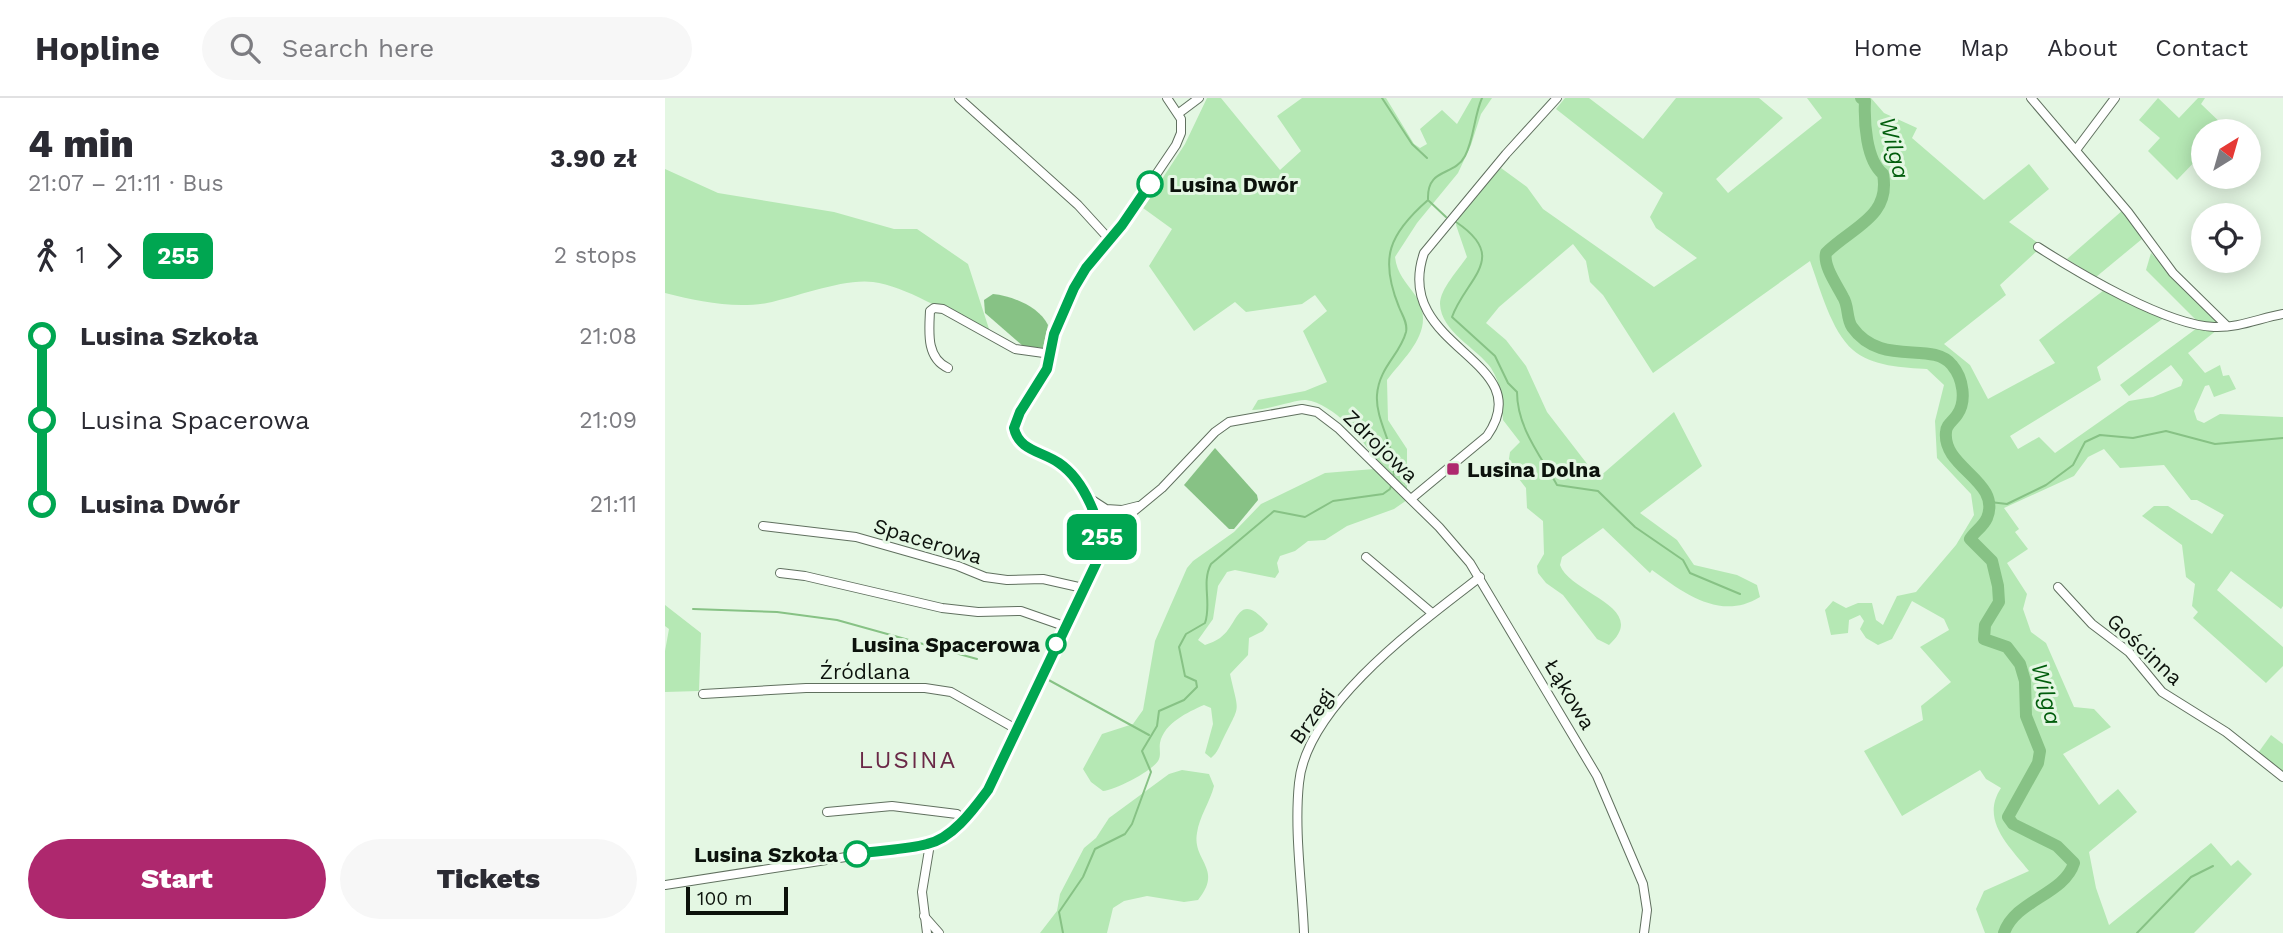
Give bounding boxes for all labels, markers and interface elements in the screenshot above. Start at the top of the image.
search box [202,17,692,80]
text: Hopline [35,29,160,68]
icon: search [226,29,264,67]
text: Search here [282,33,434,63]
text: Home [1854,34,1922,62]
text: Map [1960,34,2009,62]
text: About [2047,34,2117,62]
text: Contact [2155,34,2248,62]
water label: Wilga [1873,114,1915,182]
north arrow [2191,119,2261,189]
map controls [2191,119,2261,273]
text: 4 min [28,122,134,166]
text: 3.90 zł [550,143,637,173]
text: 21:07 – 21:11 · Bus [28,170,224,197]
marker: Lusina Dwór [1137,171,1163,197]
place label: Lusina Dwór [1169,172,1298,197]
button: locate [2191,203,2261,273]
icon: walk [28,237,66,275]
icon: forward [95,237,133,275]
text: 1 [76,242,85,269]
text: 255 [157,242,199,270]
text: 2 stops [554,242,637,269]
text: Lusina Szkoła [80,321,258,351]
text: 21:08 [579,323,637,350]
street label: Zdrojowa [1339,404,1423,488]
text: Lusina Spacerowa [80,405,310,435]
text: 21:09 [579,407,637,434]
place label: Lusina Dolna [1467,457,1601,482]
marker: Lusina Dolna [1445,461,1461,477]
text: Lusina Dwór [80,489,240,519]
text: 21:11 [590,491,637,518]
street label: Spacerowa [871,513,985,569]
line badge: 255 [1062,514,1142,560]
text: 255 [1081,523,1123,551]
street label: Gościnna [2102,608,2188,690]
place label: Lusina Spacerowa [851,632,1041,657]
marker: Lusina Spacerowa [1046,634,1066,654]
street label: Łąkowa [1539,654,1601,734]
street label: Źródlana [820,659,910,684]
water label: Wilga [2025,660,2067,728]
street label: Brzegi [1284,683,1340,749]
district label: LUSINA [859,746,957,774]
button: Start [28,839,326,919]
button: Tickets [340,839,637,919]
marker: Lusina Szkoła [844,841,870,867]
place label: Lusina Szkoła [694,842,839,867]
scale bar [686,884,787,916]
text: 100 m [697,887,753,910]

